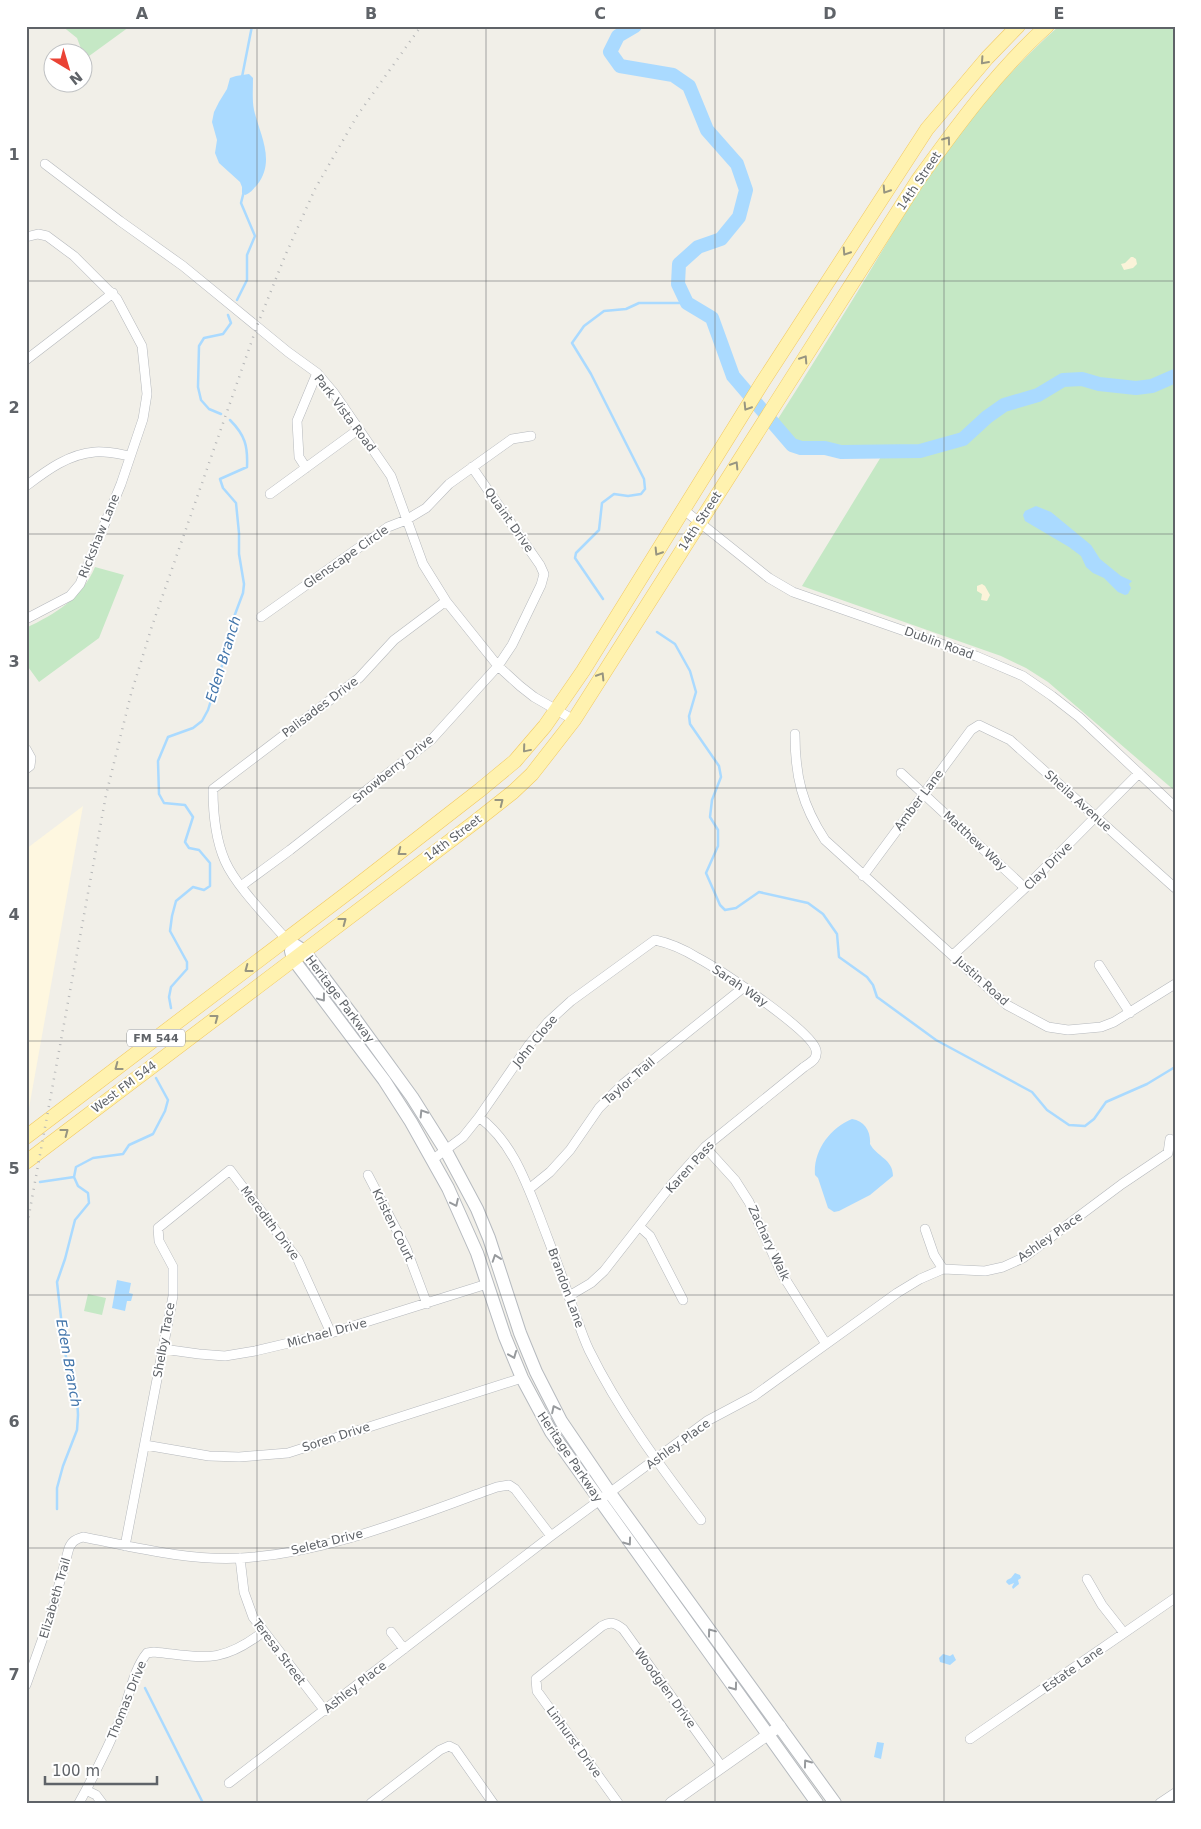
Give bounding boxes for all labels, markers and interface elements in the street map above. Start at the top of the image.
text: A [136,4,149,23]
text: B [365,4,377,23]
text: C [594,4,606,23]
text: D [823,4,837,23]
text: E [1054,4,1064,23]
north arrow [42,42,92,92]
one-way arrow [981,55,990,64]
text: N [66,68,86,88]
one-way arrow [941,136,950,146]
text: 1 [8,145,20,164]
street label: 14th Street [894,149,944,213]
one-way arrow [883,185,893,194]
one-way arrow [843,247,853,256]
one-way arrow [797,355,807,364]
street label: Park Vista Road [311,372,379,454]
text: 2 [8,398,20,417]
one-way arrow [744,401,754,410]
one-way arrow [729,462,739,471]
street label: Quaint Drive [482,485,536,555]
street label: 14th Street [676,488,725,553]
street label: Rickshaw Lane [76,492,122,580]
street label: Glenscape Circle [301,522,391,592]
one-way arrow [654,546,664,555]
water label: Eden Branch [202,614,244,704]
street label: Dublin Road [902,624,976,662]
text: 3 [8,652,20,671]
one-way arrow [595,673,605,682]
street label: Palisades Drive [279,674,361,740]
street label: Snowberry Drive [350,732,436,806]
one-way arrow [522,743,531,752]
street label: Amber Lane [892,767,946,833]
street label: Sheila Avenue [1042,767,1114,835]
one-way arrow [494,799,504,808]
street label: Matthew Way [940,808,1010,874]
street label: 14th Street [422,812,485,864]
street label: Clay Drive [1021,839,1075,893]
one-way arrow [397,846,407,855]
text: 4 [8,905,20,924]
one-way arrow [337,919,346,927]
street label: Heritage Parkway [303,953,377,1045]
street label: Justin Road [952,953,1012,1009]
street label: Sarah Way [709,962,771,1010]
one-way arrow [244,963,254,972]
one-way arrow [317,992,325,1001]
street label: John Close [509,1012,560,1071]
one-way arrow [209,1015,219,1024]
road number: FM 544 [127,1030,185,1046]
street label: Taylor Trail [600,1055,658,1108]
street label: West FM 544 [89,1058,159,1116]
one-way arrow [115,1061,124,1069]
one-way arrow [419,1109,429,1118]
one-way arrow [59,1129,69,1138]
street label: Karen Pass [663,1138,717,1196]
text: 5 [8,1159,20,1178]
street label: Meredith Drive [238,1183,302,1263]
street label: Kristen Court [369,1186,417,1264]
one-way arrow [449,1198,460,1207]
street label: Zachary Walk [745,1203,793,1283]
street label: Ashley Place [1015,1210,1085,1264]
street label: Brandon Lane [545,1246,587,1330]
one-way arrow [491,1254,501,1262]
street label: Shelby Trace [150,1301,178,1379]
street label: Michael Drive [286,1316,368,1350]
water label: Eden Branch [53,1318,85,1408]
one-way arrow [506,1350,517,1359]
one-way arrow [550,1405,561,1414]
street label: Heritage Parkway [535,1409,605,1505]
text: 6 [8,1412,20,1431]
street label: Ashley Place [643,1416,713,1472]
street label: Soren Drive [300,1419,372,1455]
street label: Seleta Drive [290,1526,364,1558]
one-way arrow [622,1536,631,1546]
street label: Elizabeth Trail [37,1556,73,1640]
street label: Teresa Street [249,1616,308,1688]
one-way arrow [708,1628,717,1638]
street label: Estate Lane [1040,1643,1106,1695]
street label: Woodglen Drive [631,1645,699,1731]
street label: Ashley Place [321,1658,389,1716]
street label: Thomas Drive [105,1659,149,1742]
text: 7 [8,1665,20,1684]
one-way arrow [728,1681,736,1690]
street label: Linhurst Drive [543,1704,605,1780]
scale bar [45,1754,158,1786]
one-way arrow [804,1759,813,1769]
text: 100 m [52,1762,100,1780]

